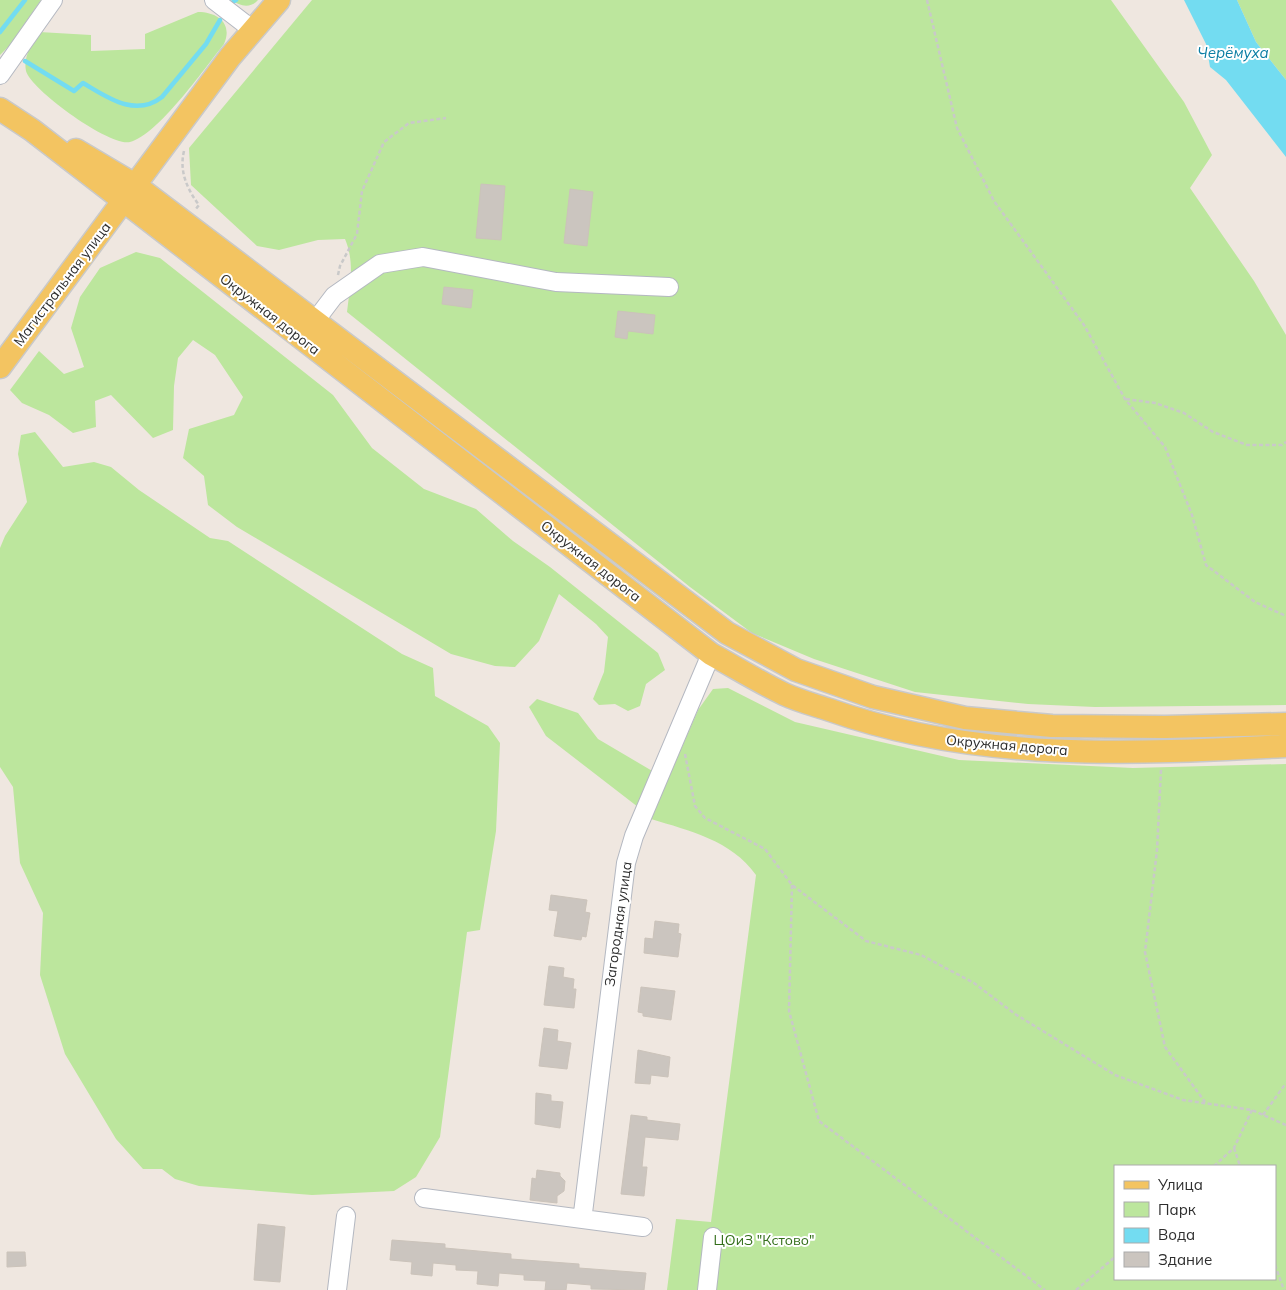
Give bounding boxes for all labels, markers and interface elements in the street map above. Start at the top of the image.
water label: Черёмуха [1197,43,1269,62]
street label: Магистральная улица [9,218,115,350]
street label: Окружная дорога [216,269,324,359]
street label: Окружная дорога [537,516,645,606]
street label: Окружная дорога [945,731,1069,759]
street label: Загородная улица [600,860,636,988]
legend [1114,1165,1276,1280]
text: Улица [1157,1175,1203,1194]
text: Парк [1158,1200,1197,1219]
text: Вода [1158,1225,1195,1244]
park label: ЦОиЗ "Кстово" [714,1231,814,1249]
text: Здание [1158,1250,1212,1269]

